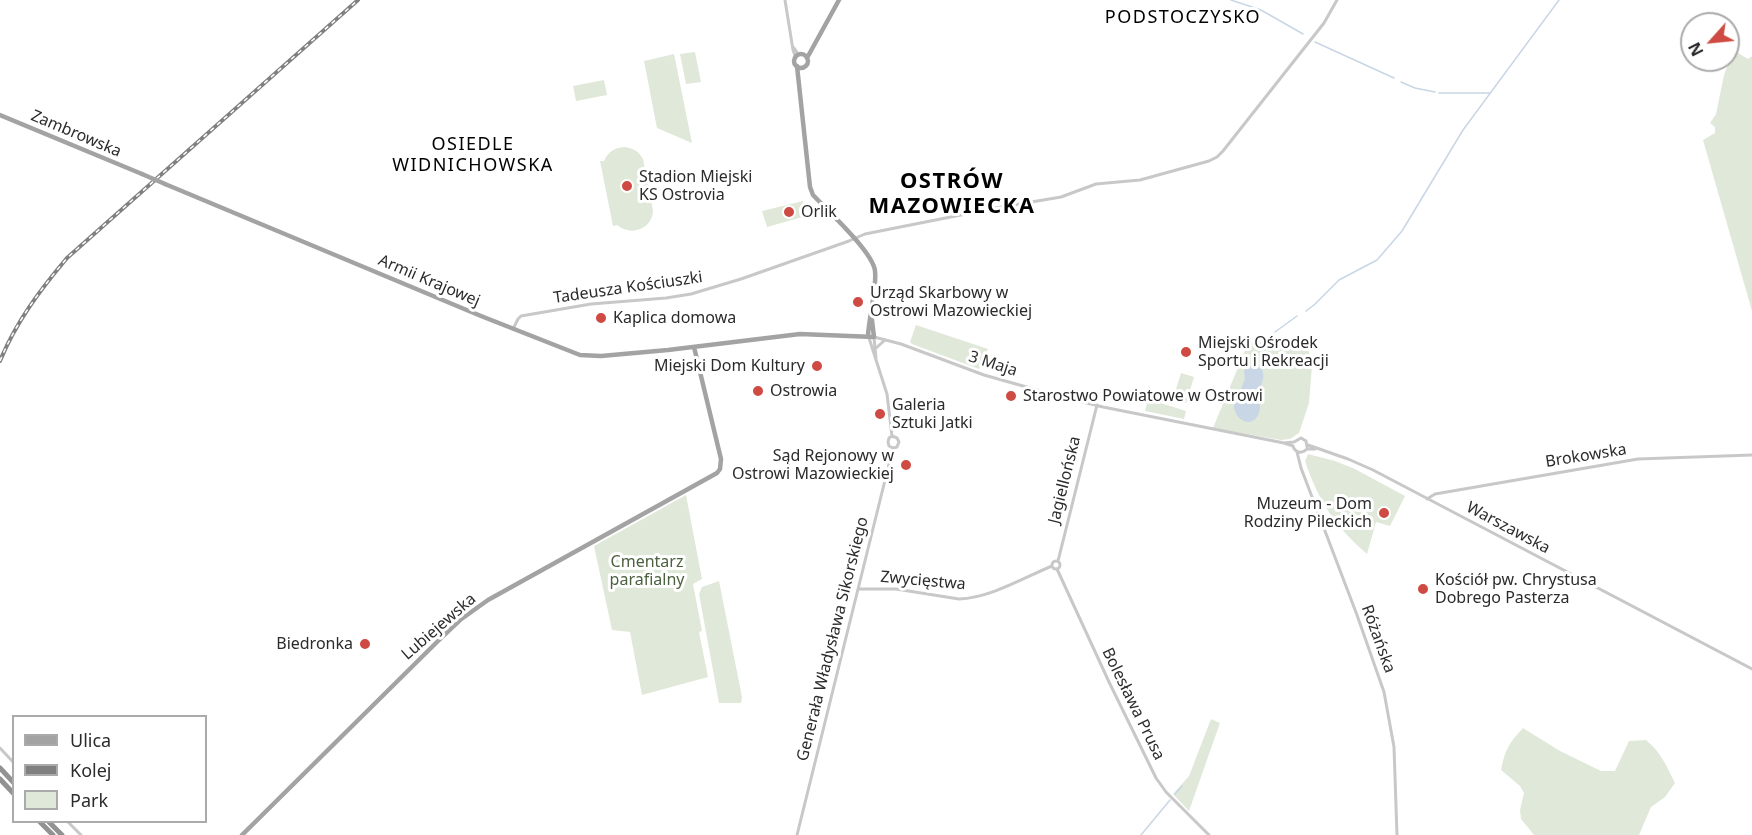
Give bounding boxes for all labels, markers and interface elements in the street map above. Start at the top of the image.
district label: PODSTOCZYSKO [1105,7,1261,29]
north arrow [1680,12,1740,72]
text: N [1683,38,1709,60]
street label: Zambrowska [28,106,124,162]
district label: OSIEDLE WIDNICHOWSKA [392,134,554,176]
place label: Stadion Miejski KS Ostrovia [639,167,752,205]
district label: OSTRÓW MAZOWIECKA [869,169,1035,220]
marker: Stadion Miejski KS Ostrovia [620,179,634,193]
place label: Orlik [801,202,837,222]
marker: Orlik [782,205,796,219]
street label: Armii Krajowej [375,251,483,311]
street label: Tadeusza Kościuszki [552,268,704,308]
place label: Urząd Skarbowy w Ostrowi Mazowieckiej [870,283,1032,321]
marker: Urząd Skarbowy w Ostrowi Mazowieckiej [851,295,865,309]
place label: Kaplica domowa [613,308,736,328]
marker: Kaplica domowa [594,311,608,325]
place label: Miejski Ośrodek Sportu i Rekreacji [1198,333,1329,371]
marker: Miejski Ośrodek Sportu i Rekreacji [1179,345,1193,359]
street label: 3 Maja [966,347,1020,381]
place label: Miejski Dom Kultury [654,356,805,376]
marker: Miejski Dom Kultury [810,359,824,373]
place label: Ostrowia [770,381,837,401]
marker: Ostrowia [751,384,765,398]
place label: Starostwo Powiatowe w Ostrowi [1023,386,1263,406]
marker: Starostwo Powiatowe w Ostrowi [1004,389,1018,403]
place label: Galeria Sztuki Jatki [892,395,973,433]
marker: Galeria Sztuki Jatki [873,407,887,421]
street label: Jagiellońska [1045,434,1085,526]
street label: Brokowska [1544,440,1628,472]
place label: Sąd Rejonowy w Ostrowi Mazowieckiej [732,446,894,484]
marker: Sąd Rejonowy w Ostrowi Mazowieckiej [899,458,913,472]
place label: Muzeum - Dom Rodziny Pileckich [1244,494,1372,532]
street label: Warszawska [1463,498,1553,558]
marker: Muzeum - Dom Rodziny Pileckich [1377,506,1391,520]
street label: Generała Władysława Sikorskiego [793,515,873,763]
park label: Cmentarz parafialny [610,552,684,590]
street label: Zwycięstwa [879,568,967,594]
place label: Kościół pw. Chrystusa Dobrego Pasterza [1435,570,1597,608]
marker: Kościół pw. Chrystusa Dobrego Pasterza [1416,582,1430,596]
street label: Lubiejewska [398,590,480,664]
street label: Różańska [1357,602,1399,676]
place label: Biedronka [276,634,353,654]
marker: Biedronka [358,637,372,651]
street label: Bolesława Prusa [1098,645,1168,763]
legend [12,715,207,823]
text: Ulica [70,728,111,752]
text: Kolej [70,758,111,782]
text: Park [70,788,108,812]

